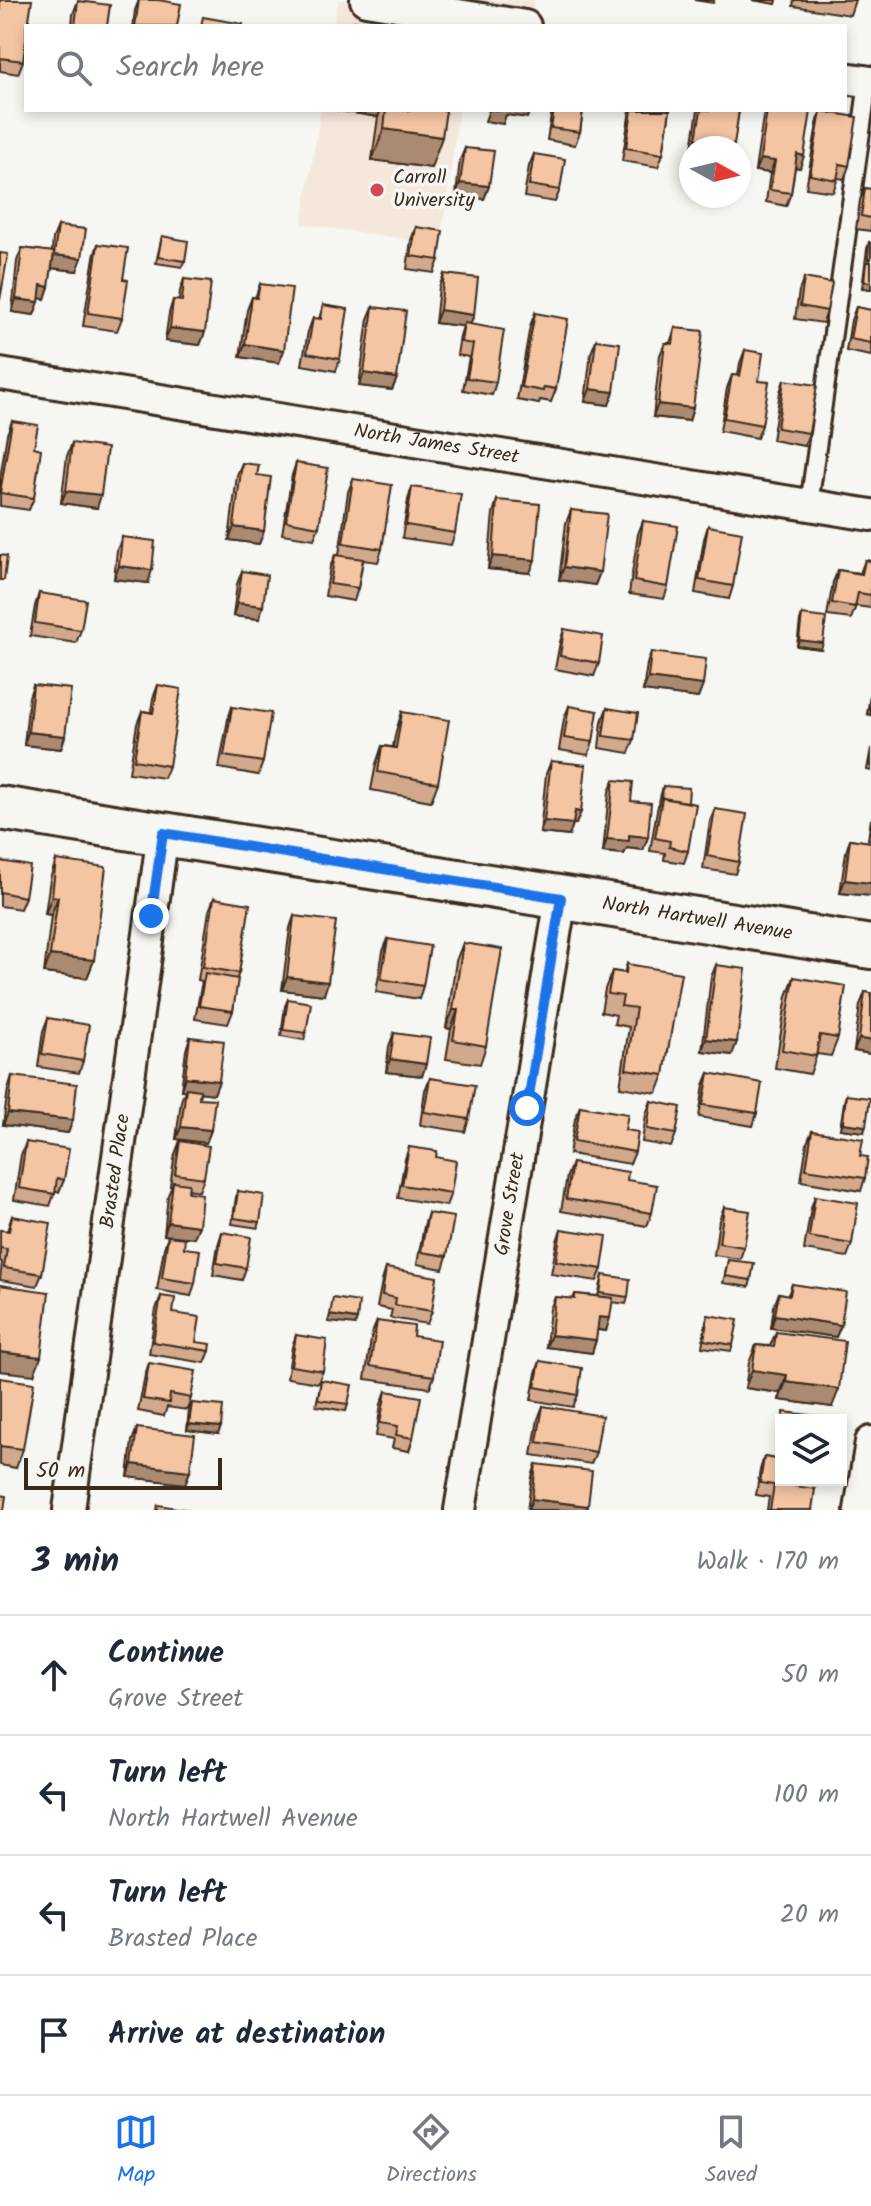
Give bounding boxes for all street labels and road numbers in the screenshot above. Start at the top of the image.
street label: North James Street [351,416,521,474]
street label: North Hartwell Avenue [600,888,795,950]
street label: Brasted Place [92,1112,140,1230]
street label: Grove Street [486,1150,535,1258]

